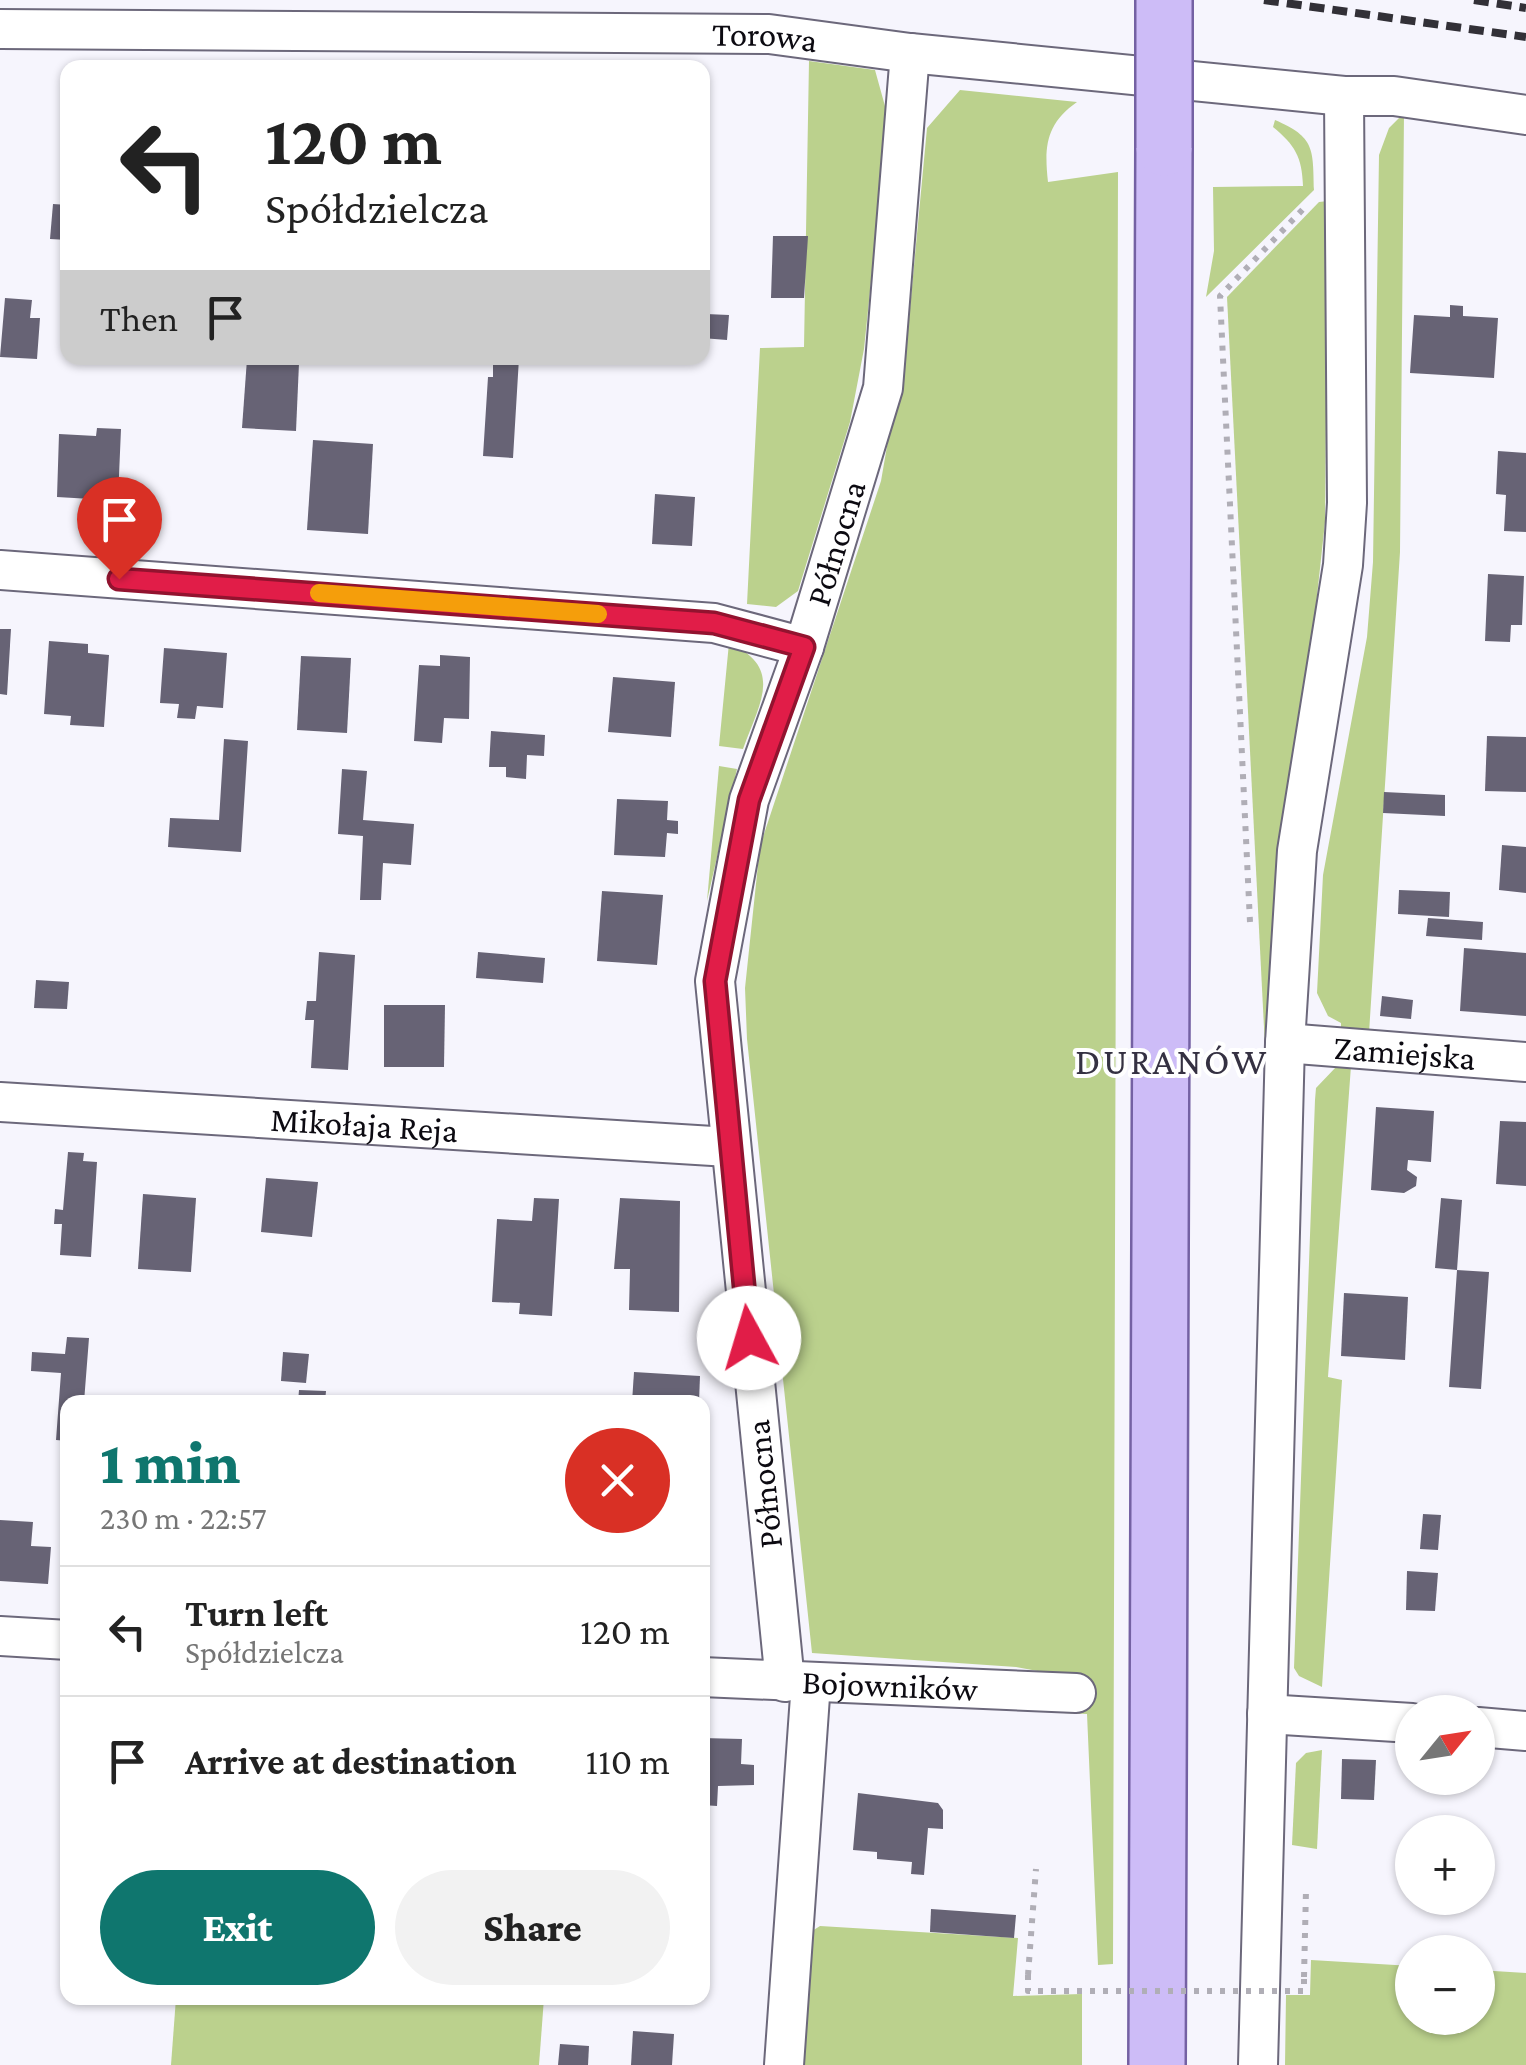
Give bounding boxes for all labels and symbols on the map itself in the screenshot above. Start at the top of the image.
street label: Torowa [712,14,820,60]
street label: Północna [798,475,873,610]
pin [77,477,162,580]
street label: Zamiejska [1332,1027,1477,1077]
district label: DURANÓW [1075,1040,1269,1082]
street label: Mikołaja Reja [269,1099,459,1150]
position arrow [697,1286,801,1390]
street label: Północna [738,1418,790,1550]
street label: Bojowników [801,1662,979,1708]
north arrow [1395,1695,1495,1795]

